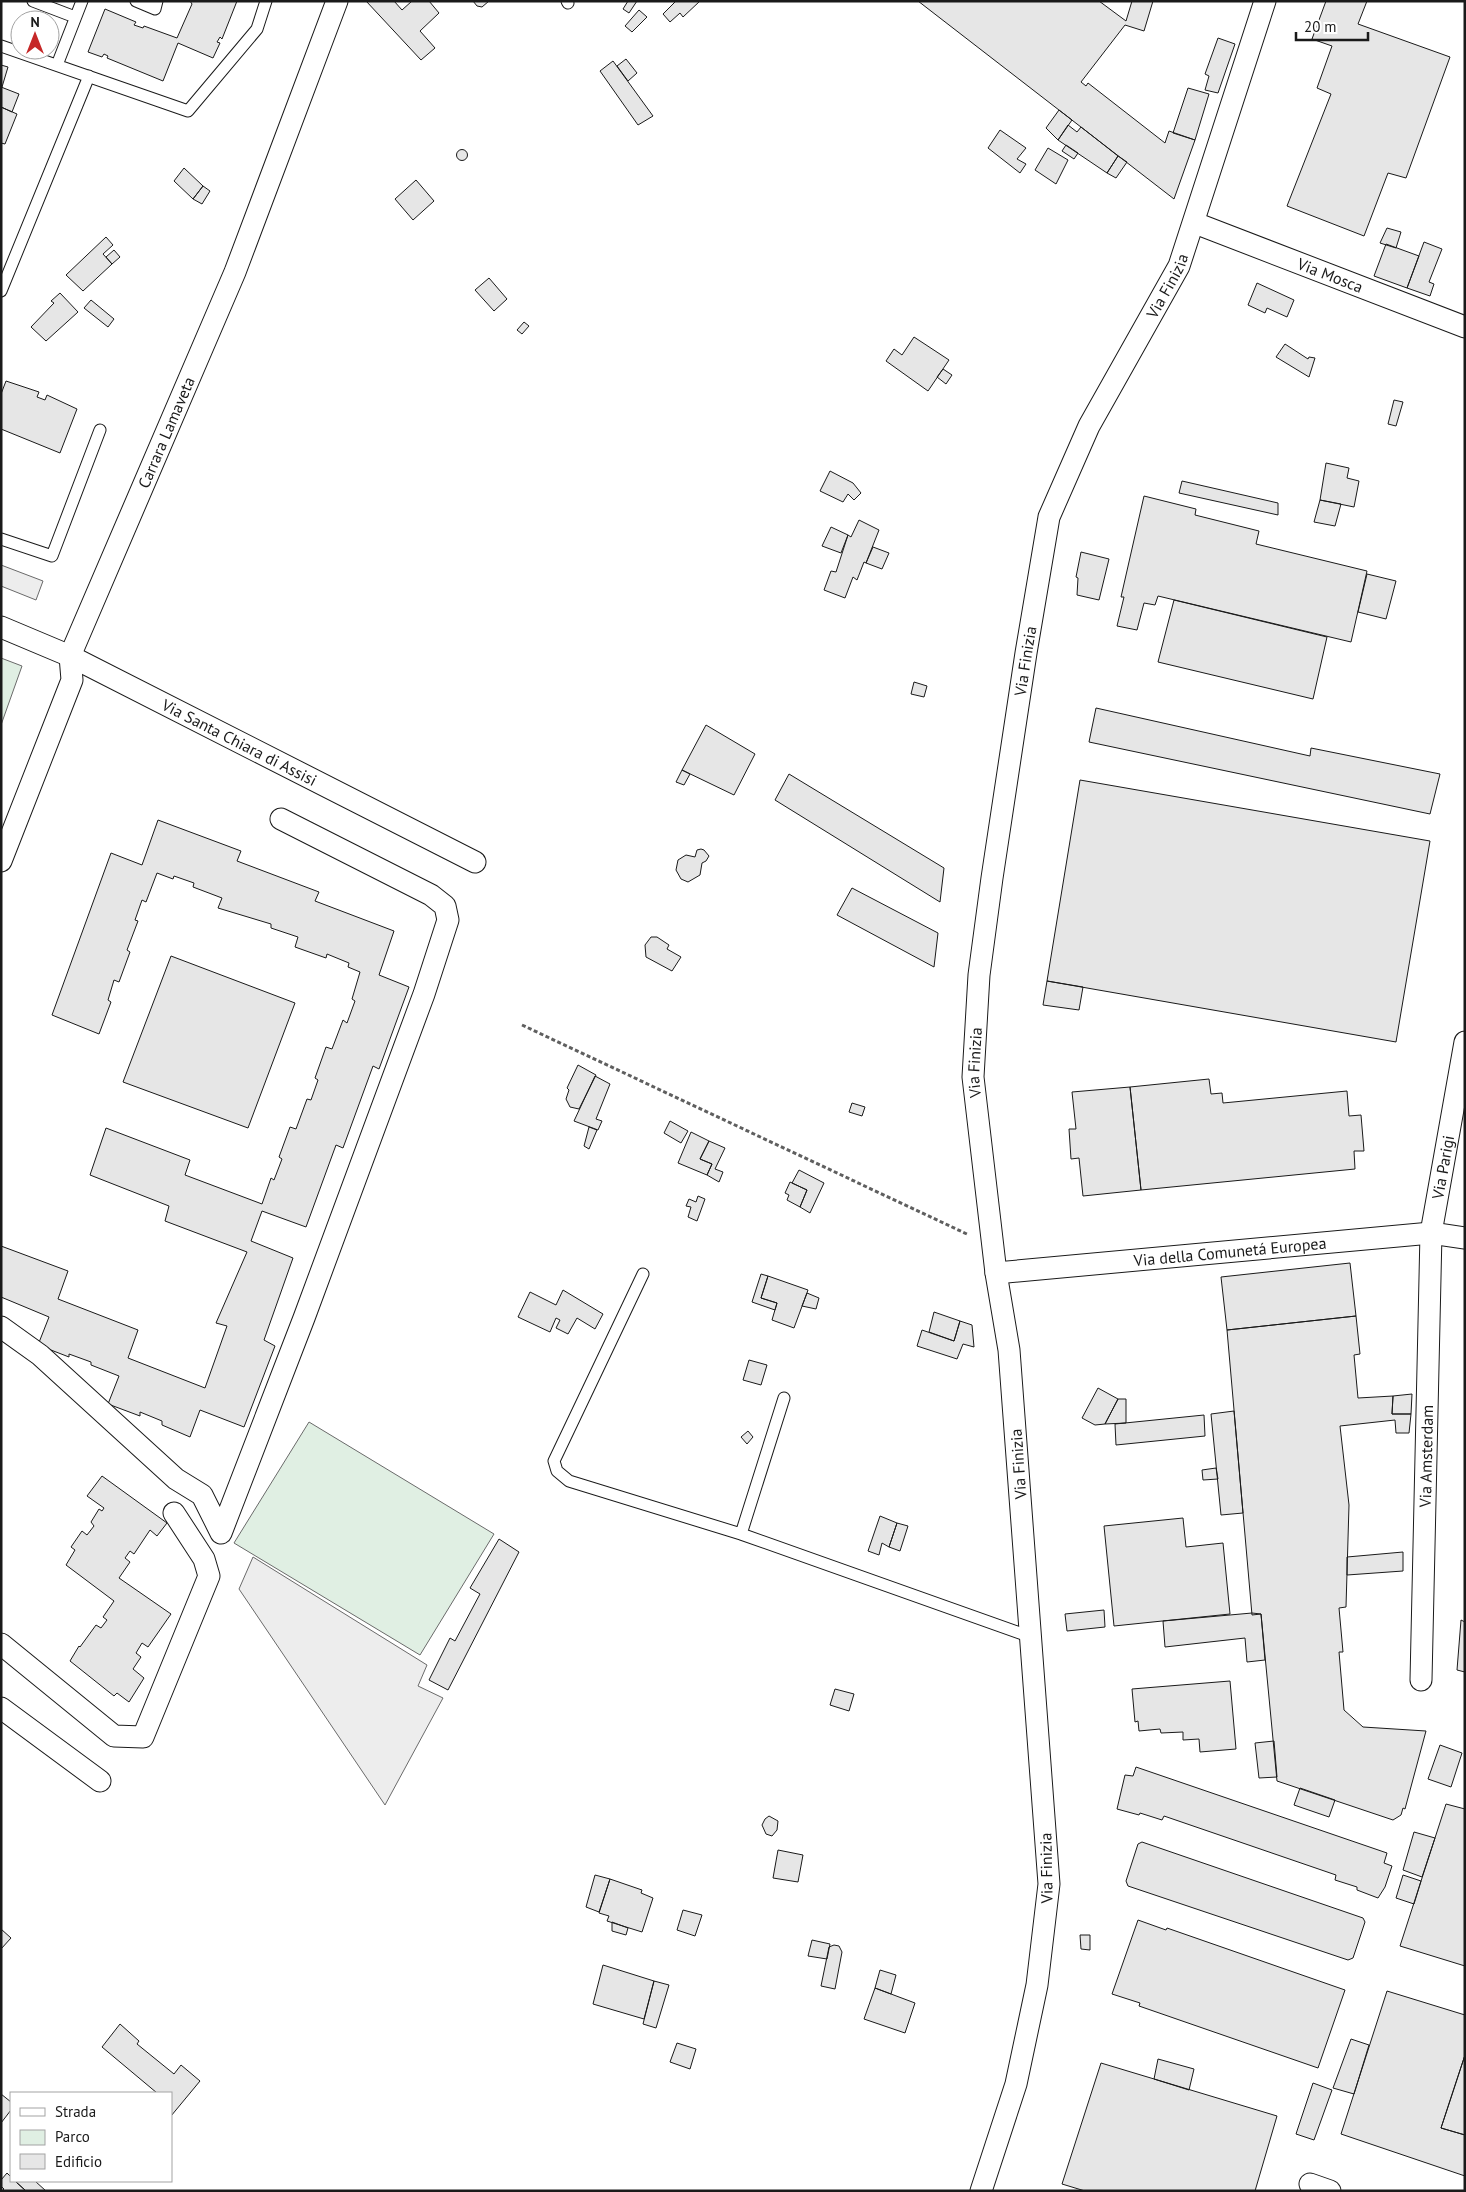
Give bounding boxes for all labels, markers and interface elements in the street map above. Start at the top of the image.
north arrow [10,10,60,60]
scale bar [1296,10,1368,42]
text: N [30,13,40,31]
text: 20 m [1304,17,1337,36]
street label: Via Finizia [1141,251,1192,323]
street label: Via Mosca [1294,253,1366,297]
street label: Carrara Lamaveta [133,374,199,491]
street label: Via Finizia [1009,624,1040,698]
street label: Via Santa Chiara di Assisi [158,694,320,790]
street label: Via Finizia [963,1027,986,1100]
street label: Via Parigi [1427,1134,1458,1202]
street label: Via della Comunetá Europea [1132,1233,1327,1270]
street label: Via Amsterdam [1415,1405,1437,1509]
street label: Via Finizia [1006,1428,1031,1501]
street label: Via Finizia [1035,1833,1057,1904]
legend [10,2092,172,2182]
text: Strada [55,2102,96,2121]
text: Parco [55,2127,90,2146]
text: Edificio [55,2152,102,2171]

